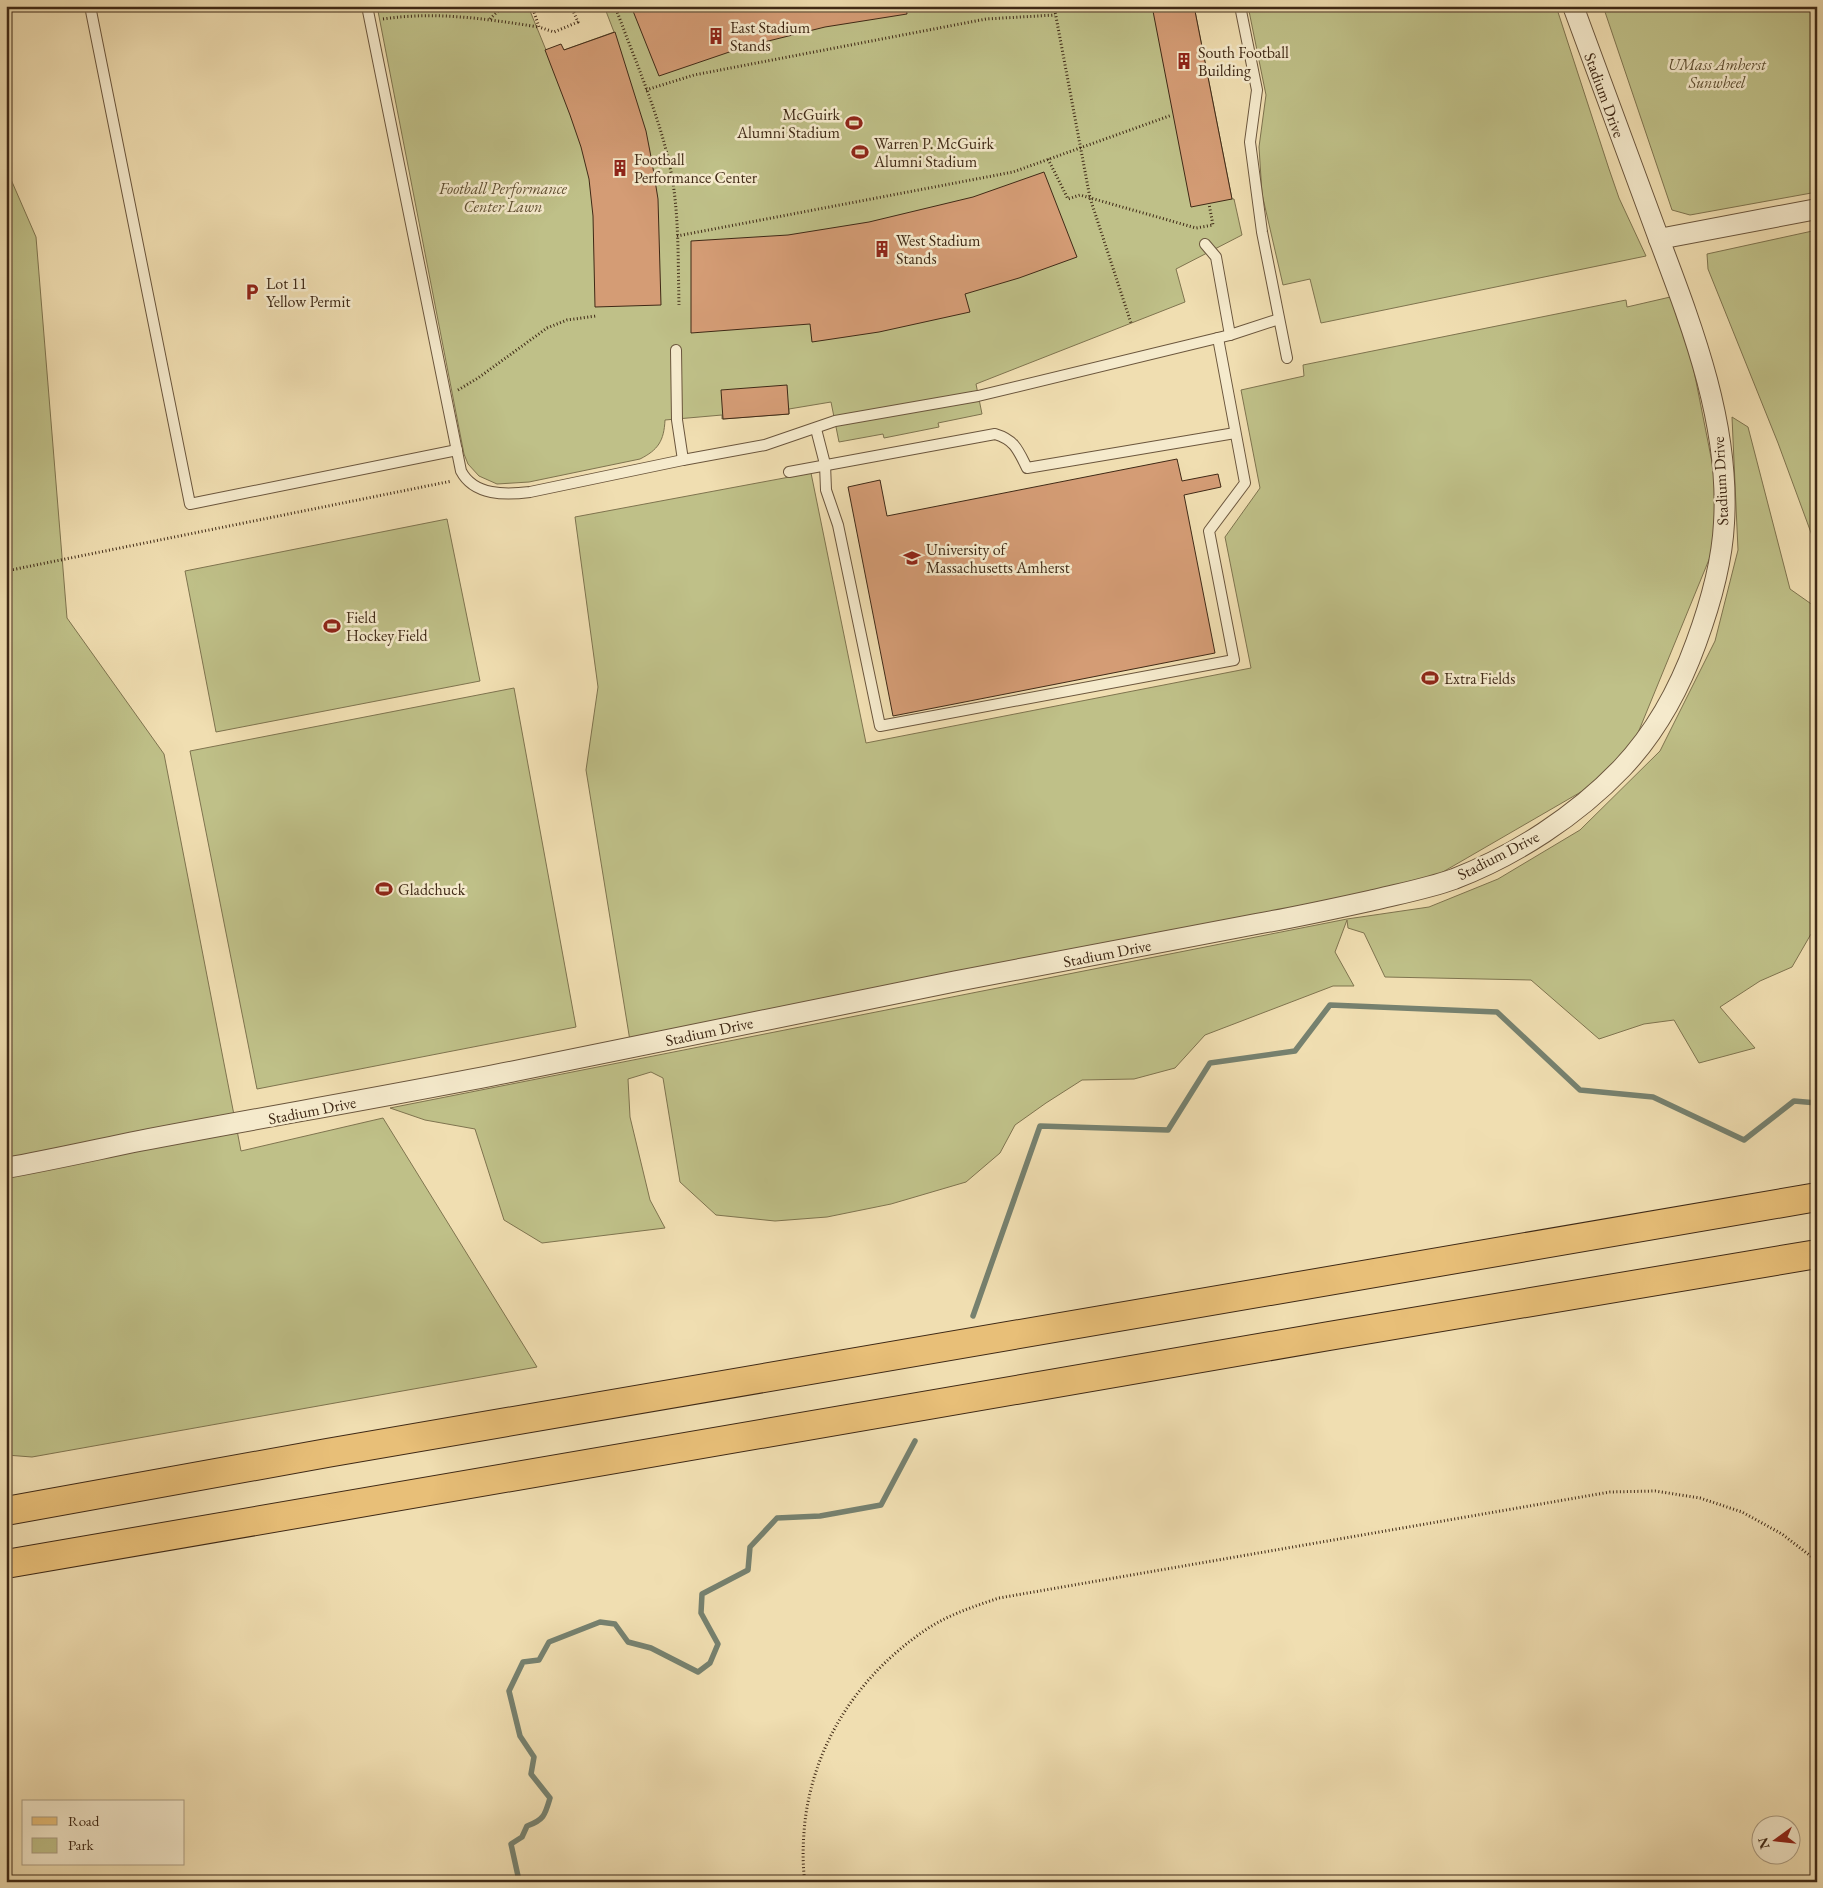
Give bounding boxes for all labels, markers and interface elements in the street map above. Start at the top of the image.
place label: East Stadium Stands [730,17,811,56]
building icon: East Stadium Stands [706,26,726,46]
place label: South Football Building [1198,42,1289,81]
street label: Stadium Drive [1579,50,1630,141]
building icon: South Football Building [1174,51,1194,71]
park label: UMass Amherst Sunwheel [1668,54,1767,93]
place label: McGuirk Alumni Stadium [736,104,841,143]
sports icon: McGuirk Alumni Stadium [844,113,864,133]
place label: Warren P. McGuirk Alumni Stadium [873,133,994,172]
sports icon: Warren P. McGuirk Alumni Stadium [850,142,870,162]
place label: Football Performance Center [634,149,758,188]
building icon: Football Performance Center [610,158,630,178]
park label: Football Performance Center Lawn [438,178,568,217]
place label: West Stadium Stands [896,230,981,269]
building icon: West Stadium Stands [872,239,892,259]
place label: Lot 11 Yellow Permit [266,273,350,312]
parking icon: Lot 11 Yellow Permit [242,282,262,302]
street label: Stadium Drive [1708,436,1733,526]
place label: University of Massachusetts Amherst [926,539,1070,578]
school or university icon: University of Massachusetts Amherst [902,548,922,568]
place label: Field Hockey Field [346,607,429,646]
sports icon: Field Hockey Field [322,616,342,636]
sports icon: Extra Fields [1420,668,1440,688]
place label: Extra Fields [1444,668,1515,689]
street label: Stadium Drive [1454,826,1543,885]
sports icon: Gladchuck [374,879,394,899]
place label: Gladchuck [398,879,466,900]
street label: Stadium Drive [1061,935,1153,972]
street label: Stadium Drive [663,1012,755,1051]
street label: Stadium Drive [266,1092,358,1129]
legend [22,1800,185,1866]
text: Road [68,1811,100,1830]
north arrow [1750,1816,1800,1866]
text: Park [68,1835,95,1854]
text: N [1753,1835,1774,1851]

